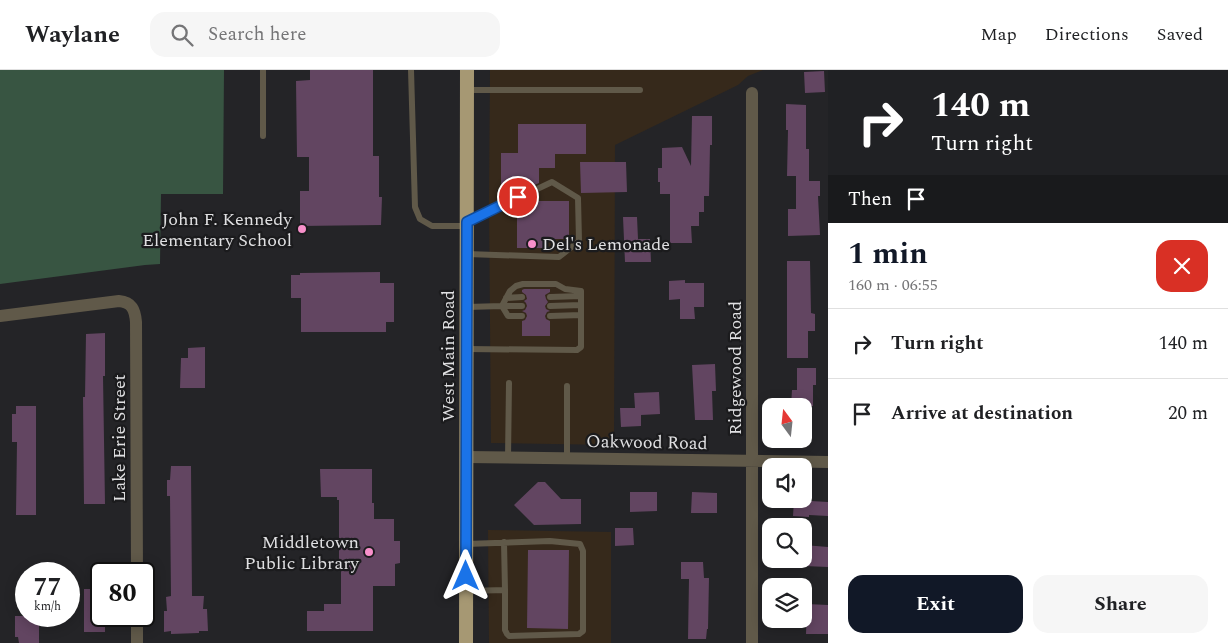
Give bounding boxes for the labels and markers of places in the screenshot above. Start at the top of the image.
pin [497,176,539,218]
place label: John F. Kennedy Elementary School [142,206,293,254]
marker: John F. Kennedy Elementary School [296,223,308,235]
place label: Del's Lemonade [542,231,670,258]
marker: Del's Lemonade [526,238,538,250]
place label: Middletown Public Library [244,529,360,577]
marker: Middletown Public Library [363,546,375,558]

